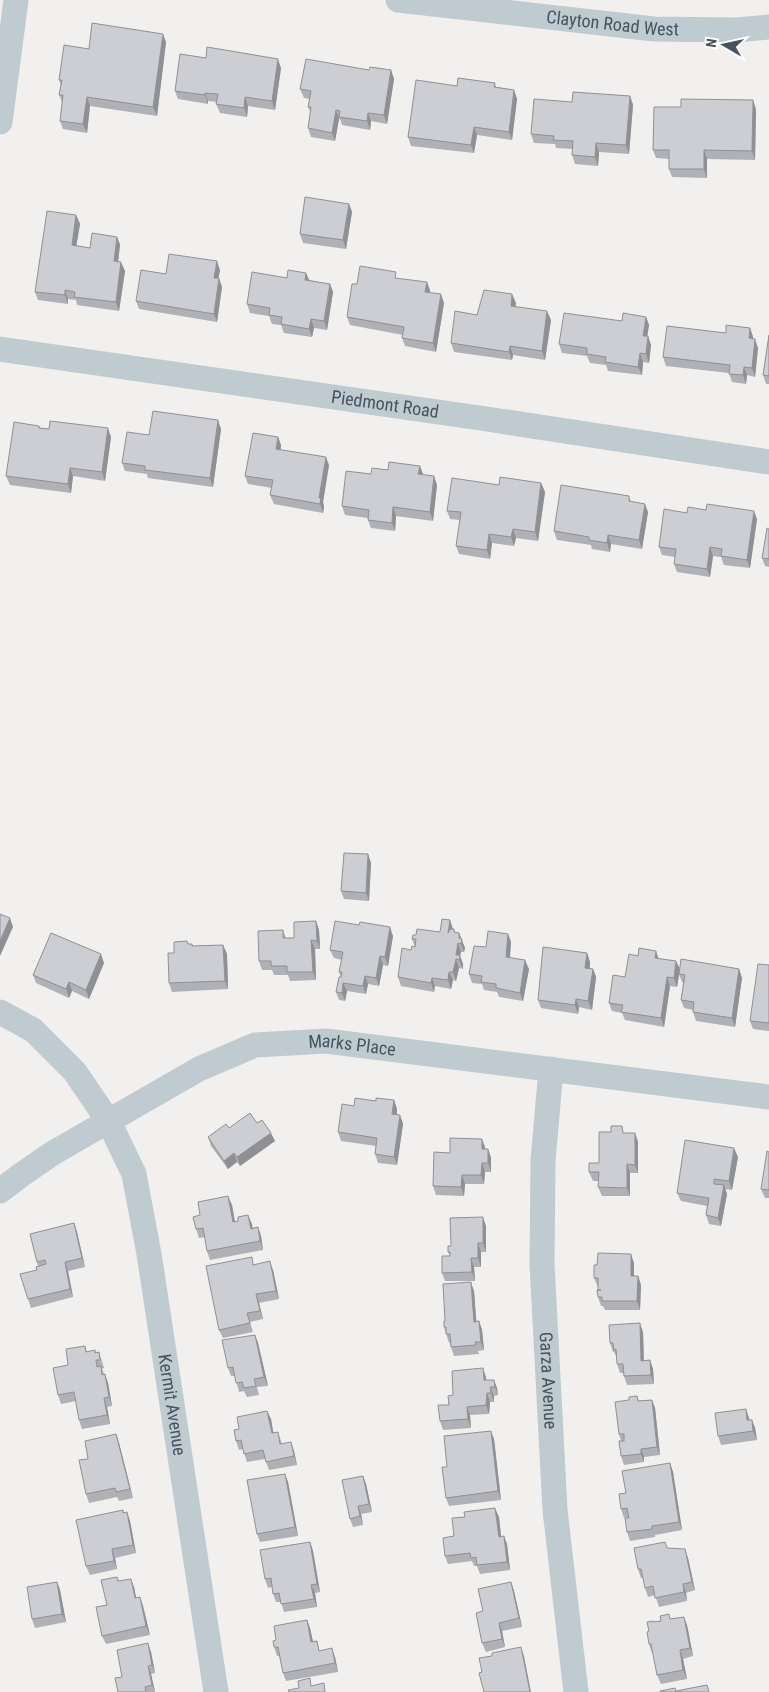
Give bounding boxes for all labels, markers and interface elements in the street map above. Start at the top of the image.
street label: Clayton Road West [545,6,679,39]
north arrow [699,20,749,70]
text: N [703,37,720,48]
street label: Piedmont Road [330,386,440,422]
street label: Marks Place [308,1030,397,1060]
street label: Garza Avenue [536,1331,562,1430]
street label: Kermit Avenue [154,1352,191,1457]

